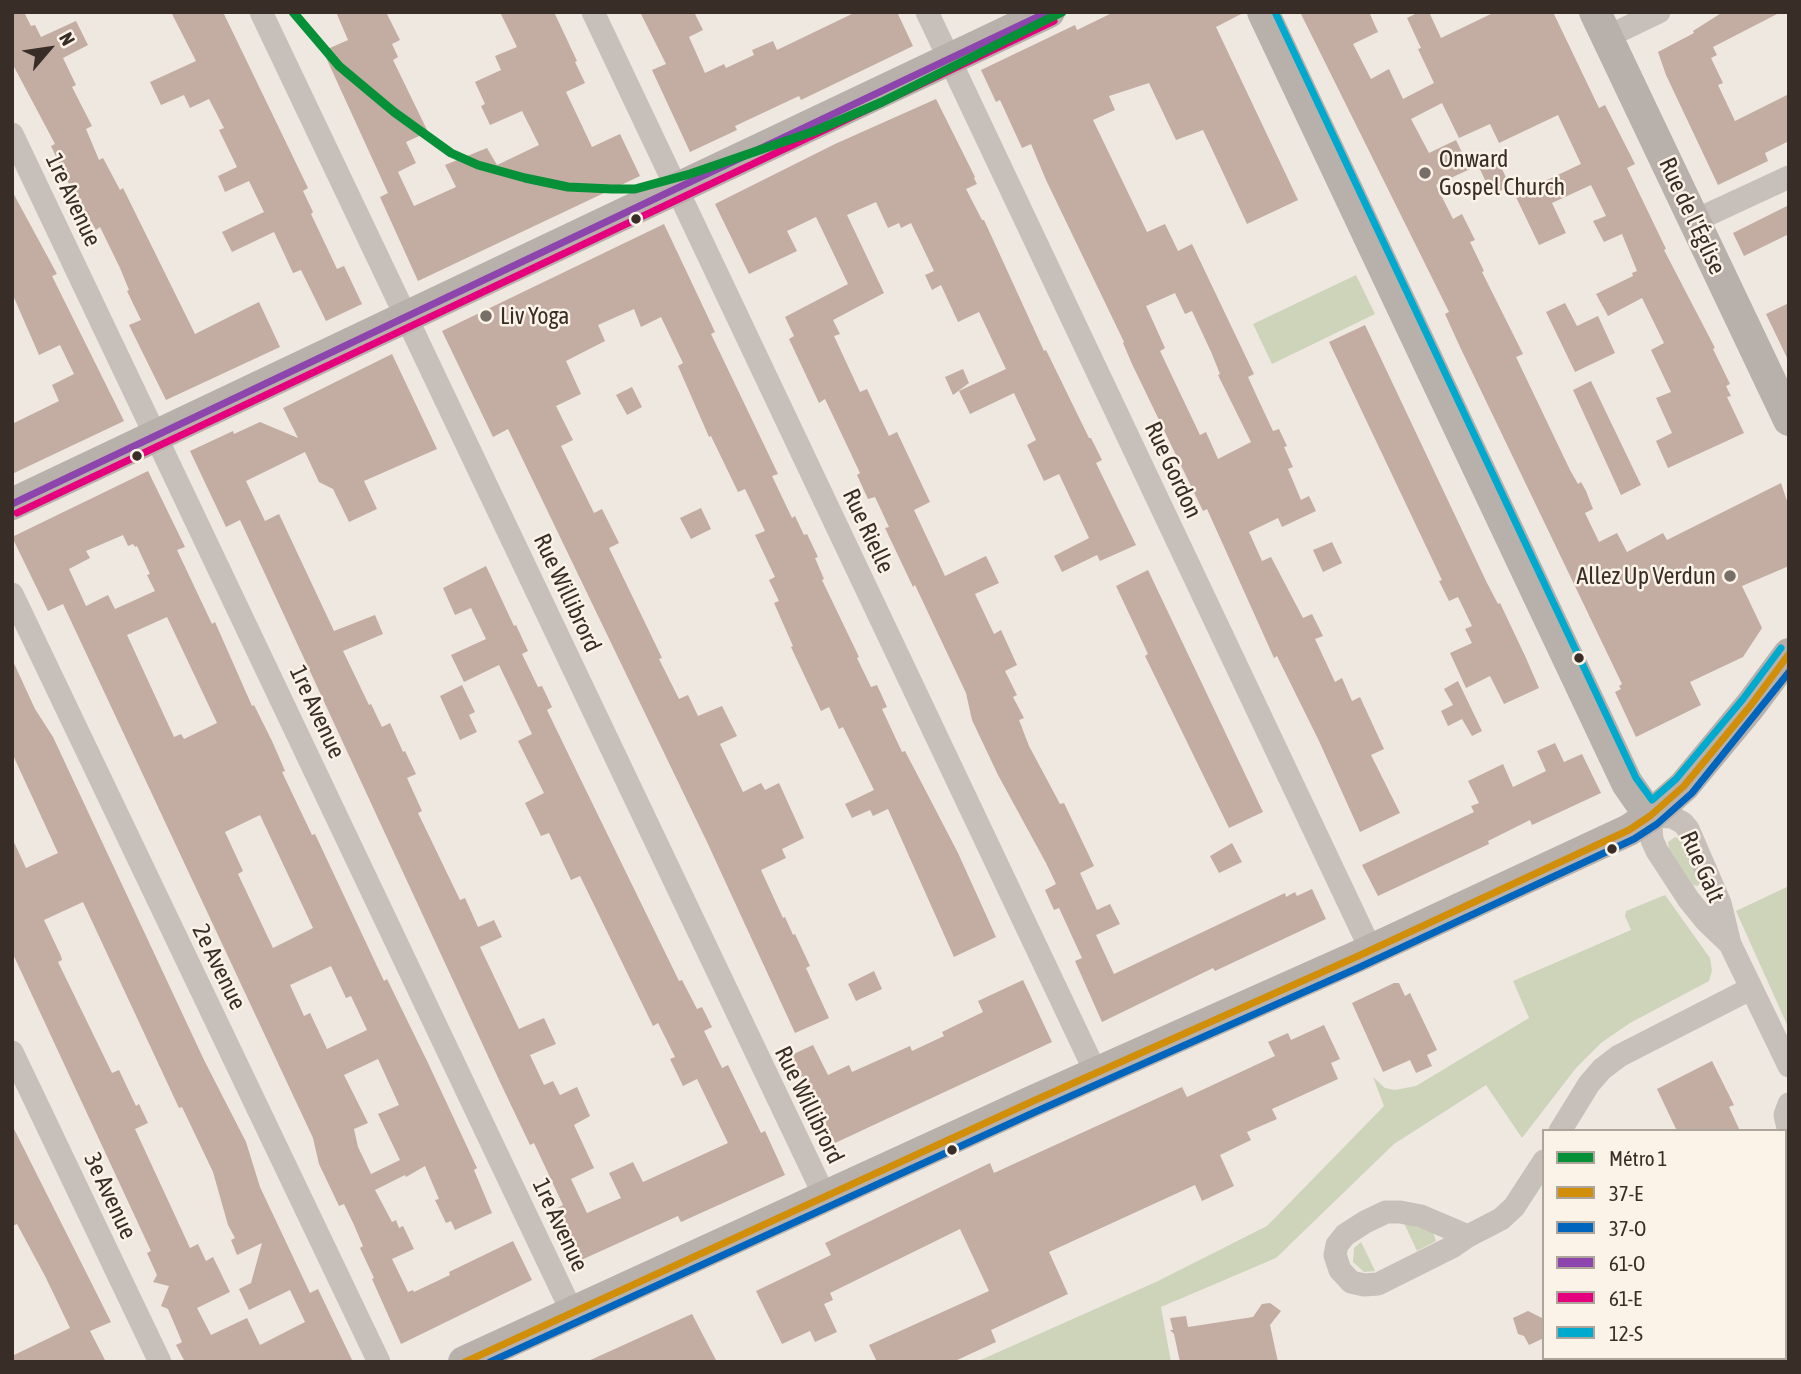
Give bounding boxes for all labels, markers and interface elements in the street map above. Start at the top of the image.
north arrow [14,14,84,84]
text: N [55,29,80,49]
place label: Onward Gospel Church [1439,145,1565,201]
street label: 1re Avenue [39,149,107,251]
street label: Rue de l'Église [1652,153,1732,279]
marker: Onward Gospel Church [1417,165,1433,181]
unlabelled marker [629,212,643,226]
place label: Liv Yoga [500,302,570,330]
marker: Liv Yoga [478,308,494,324]
street label: Rue Gordon [1138,417,1208,523]
unlabelled marker [130,449,144,463]
street label: Rue Rielle [836,484,900,578]
street label: Rue Willibrord [527,529,607,657]
place label: Allez Up Verdun [1576,562,1716,590]
marker: Allez Up Verdun [1722,568,1738,584]
unlabelled marker [1572,651,1586,665]
street label: 1re Avenue [283,661,351,763]
street label: Rue Galt [1674,827,1730,907]
unlabelled marker [1605,842,1619,856]
street label: 2e Avenue [186,919,252,1015]
street label: Rue Willibrord [768,1042,850,1168]
legend [1542,1129,1787,1360]
unlabelled marker [945,1143,959,1157]
text: Métro 1 [1609,1146,1667,1170]
street label: 3e Avenue [78,1148,142,1244]
street label: 1re Avenue [526,1174,594,1276]
text: 37-E [1609,1181,1643,1205]
text: 37-O [1609,1216,1646,1240]
text: 61-O [1609,1251,1645,1275]
text: 61-E [1609,1286,1642,1310]
text: 12-S [1609,1321,1643,1345]

